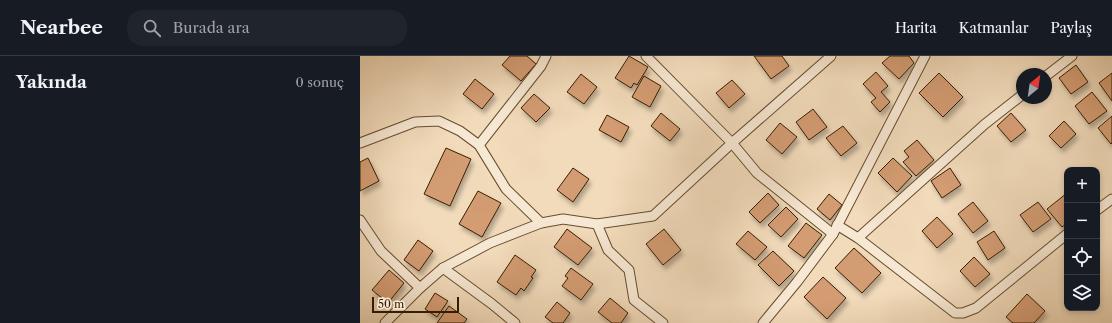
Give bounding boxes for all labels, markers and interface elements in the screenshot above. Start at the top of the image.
search box [127,10,407,46]
text: Nearbee [20,16,103,39]
icon: search [141,17,163,39]
text: Burada ara [173,18,250,37]
text: Harita [895,19,937,37]
text: Katmanlar [959,19,1029,37]
text: Paylaş [1051,19,1092,37]
north arrow [1016,68,1052,104]
text: Yakında [16,72,87,92]
text: 0 sonuç [296,74,344,90]
map controls [1064,167,1100,311]
button: + [1064,167,1100,203]
button: − [1064,203,1100,239]
button: locate [1064,239,1100,275]
button: layers [1064,275,1100,311]
scale bar [372,295,459,314]
text: 50 m [378,297,404,311]

